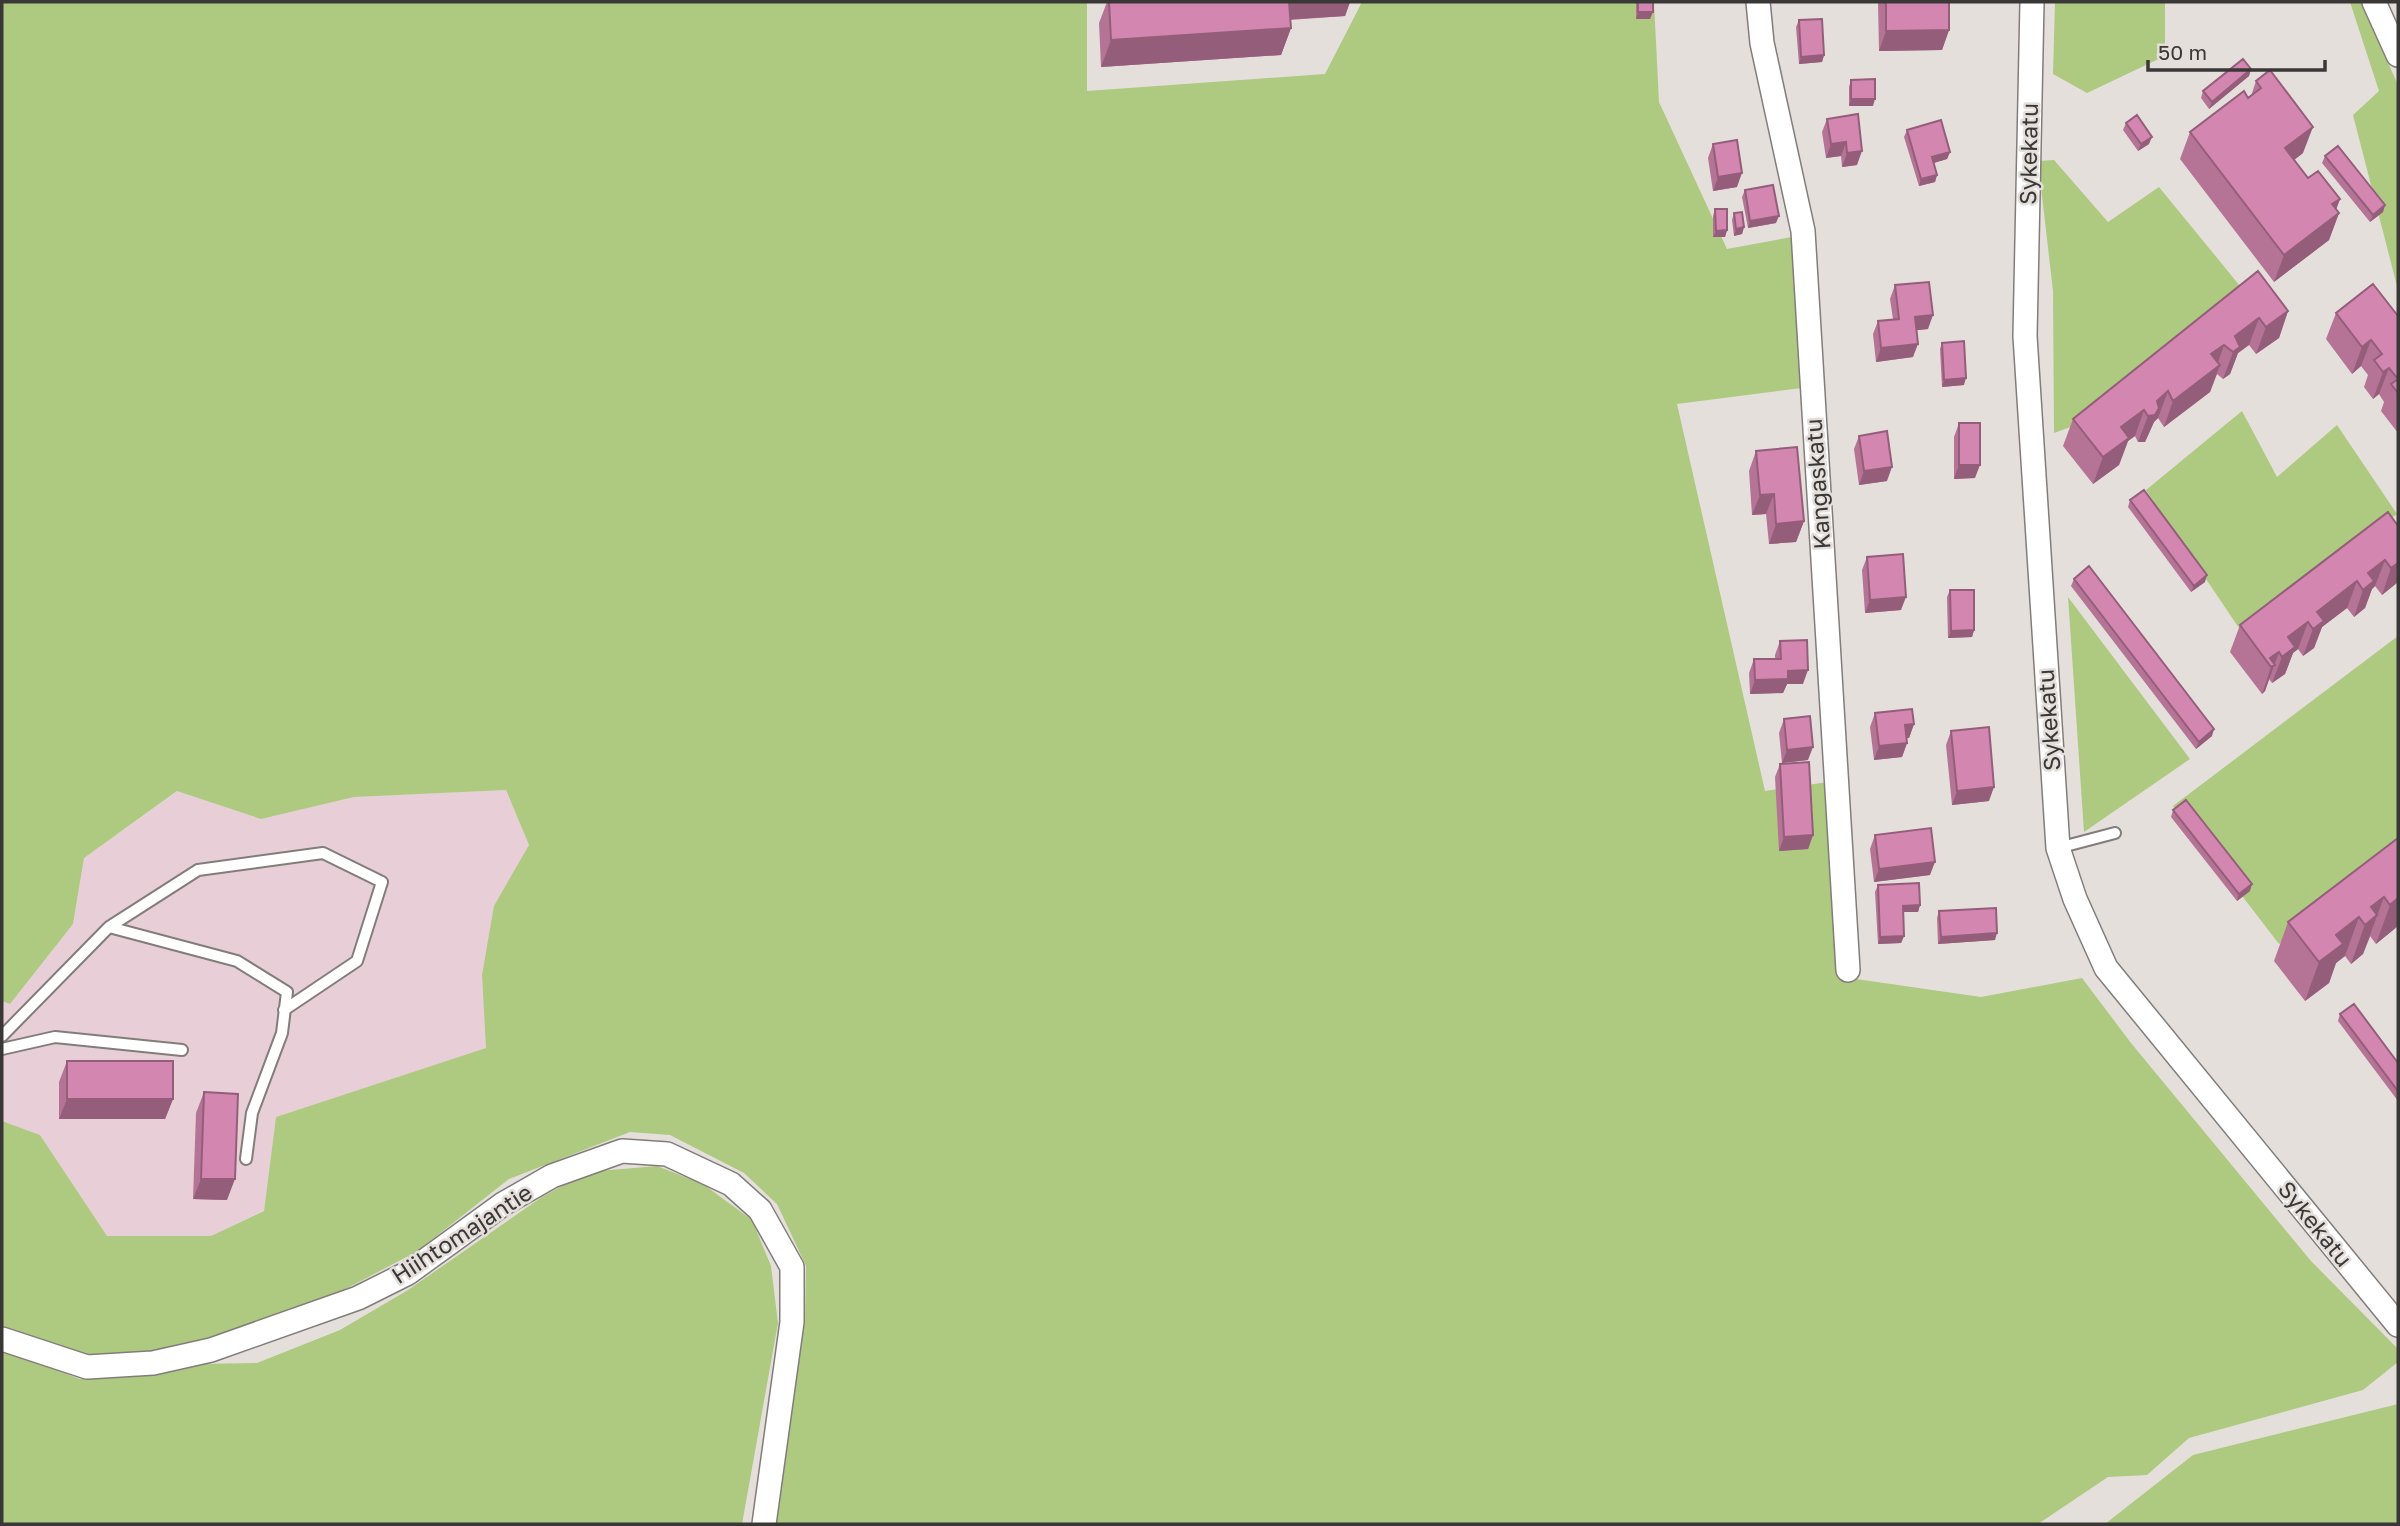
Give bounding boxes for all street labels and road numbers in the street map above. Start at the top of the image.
street label: Sykekatu [2013,103,2043,205]
street label: Kangaskatu [1798,418,1836,550]
street label: Sykekatu [2030,668,2066,772]
street label: Sykekatu [2273,1175,2359,1272]
street label: Hiihtomajantie [386,1177,537,1289]

